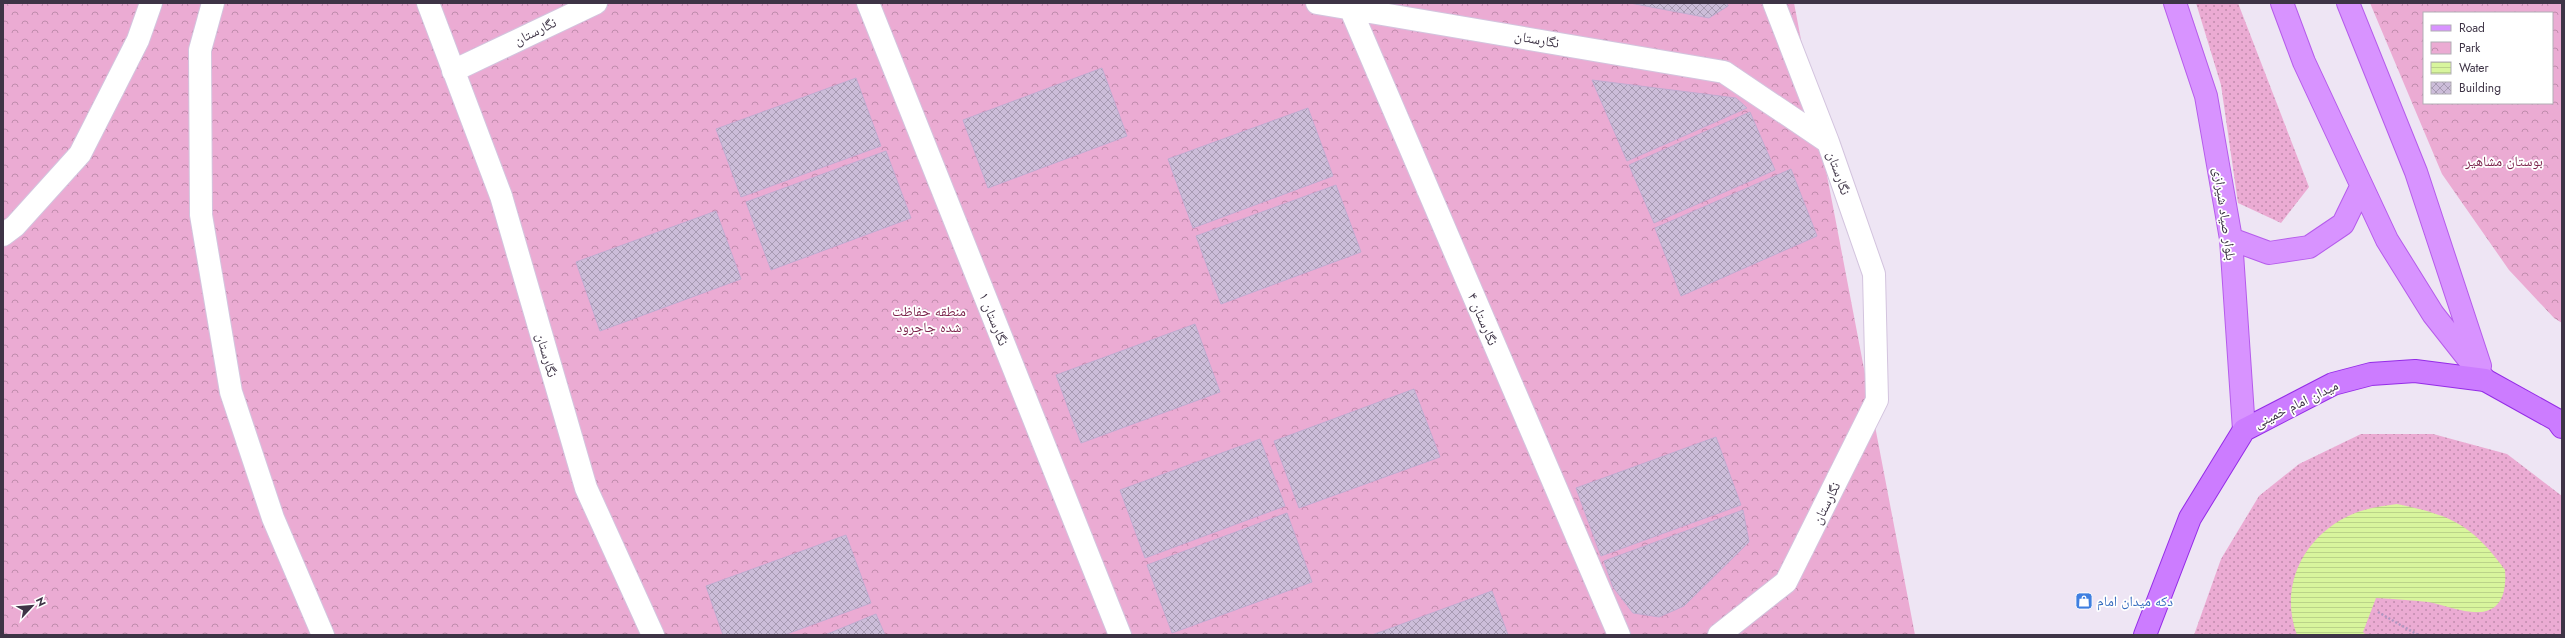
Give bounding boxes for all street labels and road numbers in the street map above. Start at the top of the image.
street label: نگارستان [510,12,560,50]
street label: نگارستان [1513,25,1561,53]
street label: نگارستان [1822,148,1856,198]
street label: بلوار صیاد شیرازی [2209,166,2241,262]
street label: نگارستان ۱ [974,289,1014,349]
street label: نگارستان ۴ [1463,289,1503,349]
street label: نگارستان [531,331,563,380]
street label: میدان امام خمینی [2250,375,2342,433]
street label: نگارستان [1807,478,1845,528]

